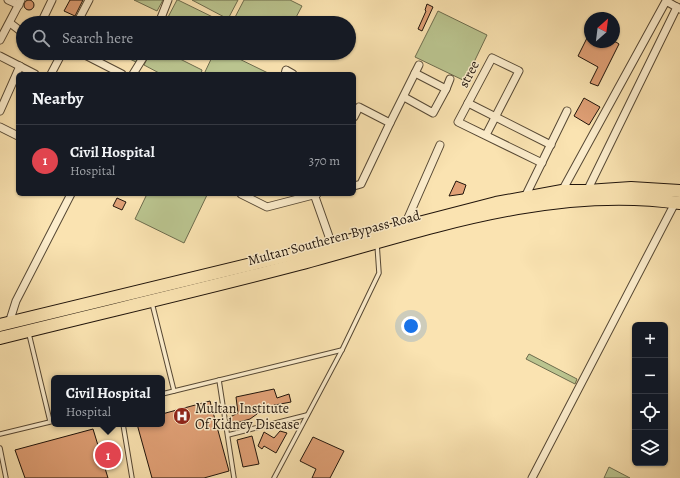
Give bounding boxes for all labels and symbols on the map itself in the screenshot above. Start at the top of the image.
north arrow [584,12,620,48]
street label: stree [454,57,484,91]
street label: Multan Southeren Bypass Road [246,206,423,270]
your location [401,316,421,336]
place label: Multan Institute Of Kidney Disease [195,399,299,434]
hospital icon: Multan Institute Of Kidney Disease [172,406,192,426]
pin: 1 [95,440,121,470]

